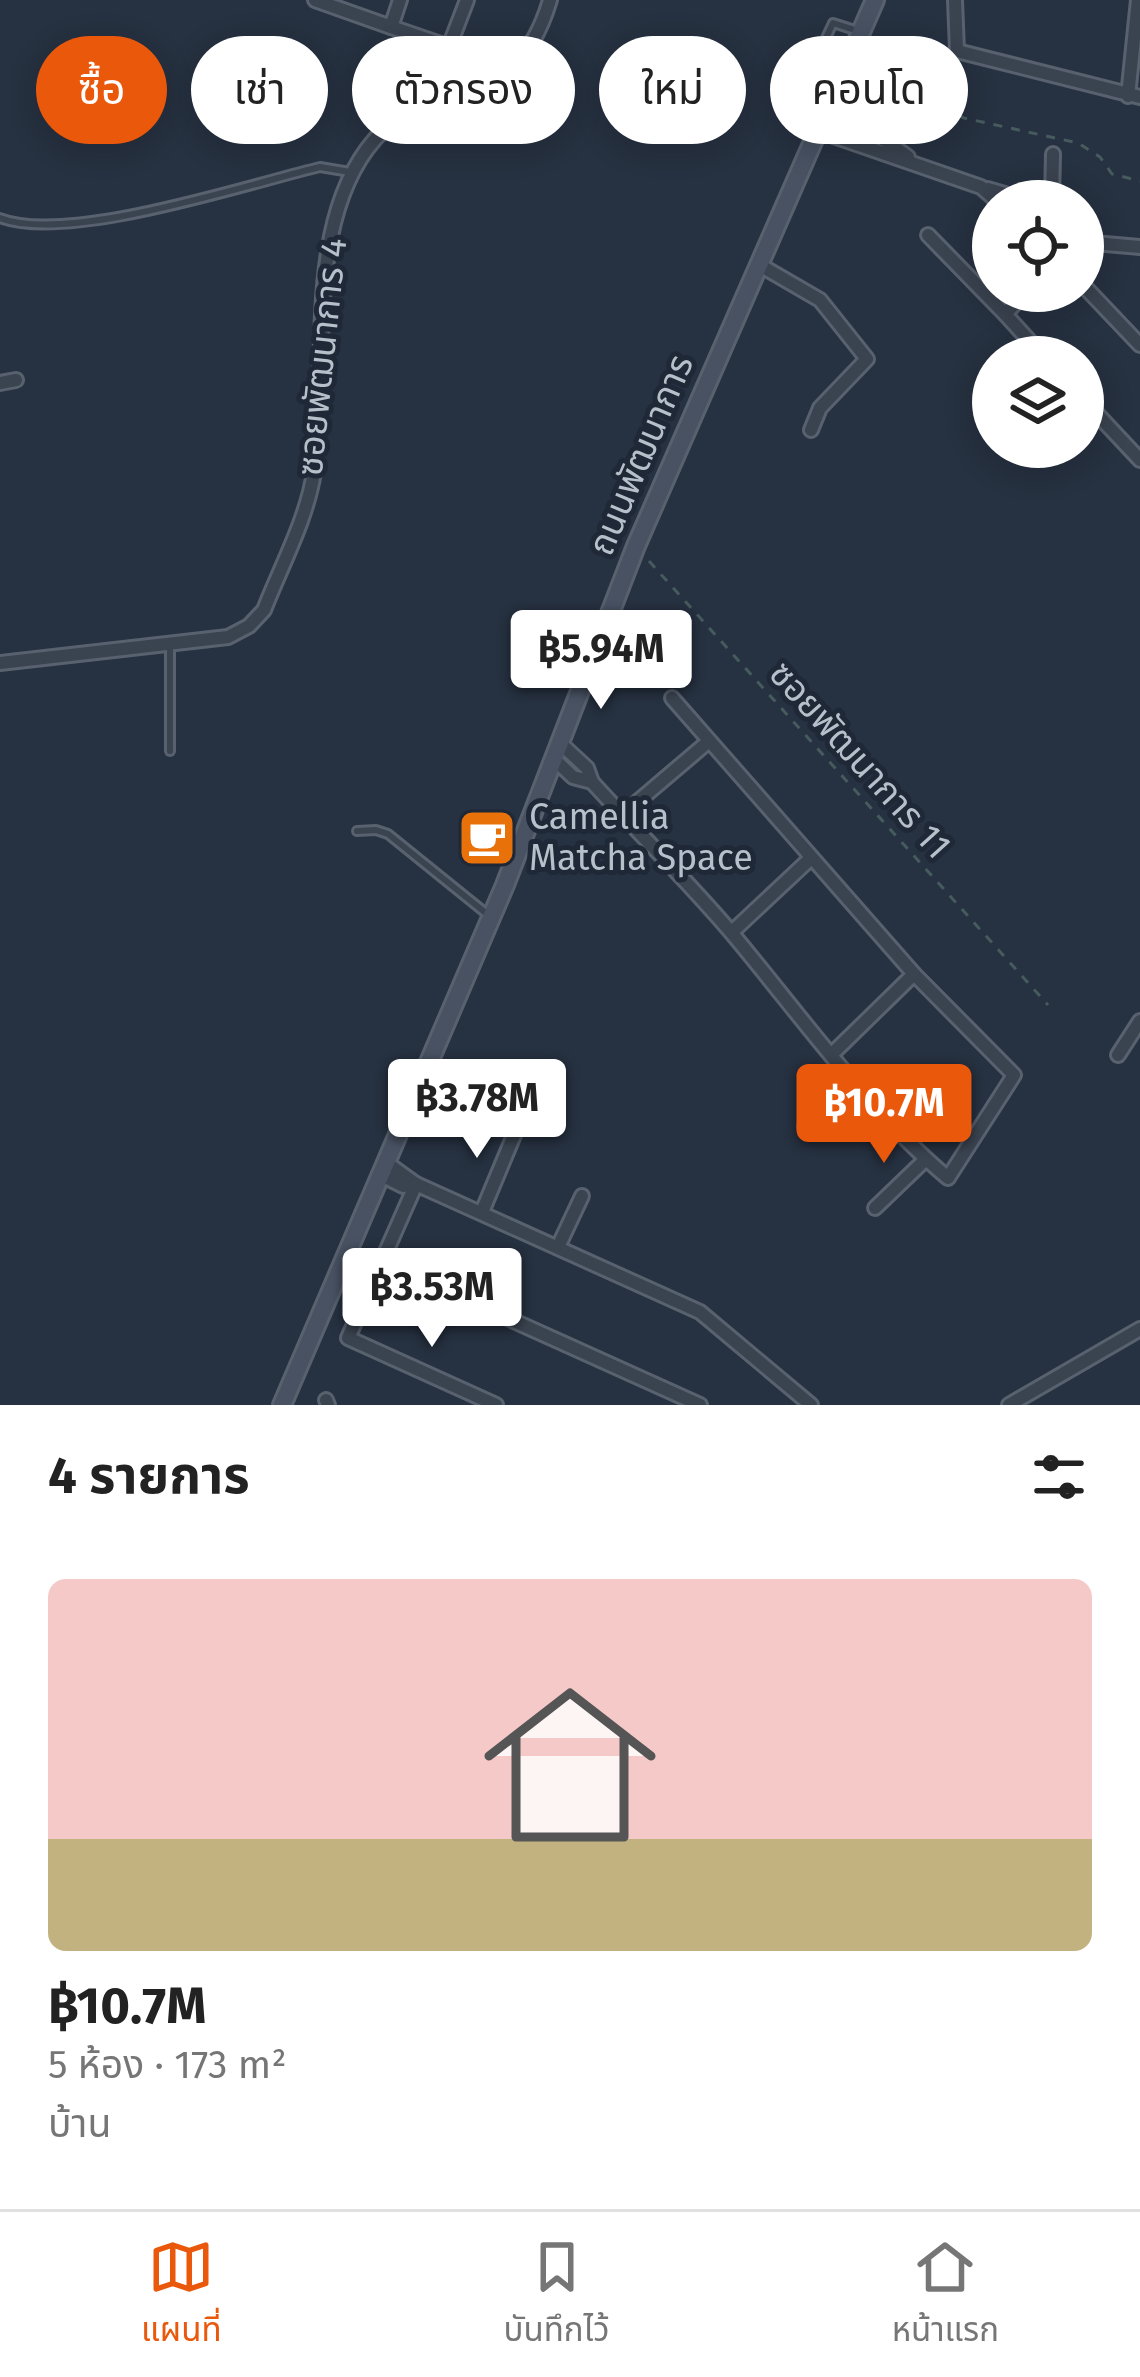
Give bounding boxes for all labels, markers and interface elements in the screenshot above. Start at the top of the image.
chip: ซื้อ [36,36,167,144]
chip: เช่า [191,36,328,144]
chip: ตัวกรอง [352,36,575,144]
chip: ใหม่ [599,36,746,144]
chip: คอนโด [770,36,968,144]
map controls [972,180,1104,468]
button: locate [972,180,1104,312]
street label: ซอยพัฒนาการ 4 [288,236,356,478]
button: layers [972,336,1104,468]
street label: ถนนพัฒนาการ [579,348,703,562]
pin: ฿5.94M [503,610,699,712]
text: ฿5.94M [538,626,664,672]
street label: ซอยพัฒนาการ 11 [760,652,960,868]
place label: Camellia Matcha Space [529,795,753,880]
cafe icon: Camellia Matcha Space [456,807,518,869]
pin: ฿3.78M [379,1059,575,1161]
pin: ฿10.7M [786,1064,982,1166]
text: ฿3.78M [415,1075,539,1121]
text: ฿10.7M [823,1080,945,1126]
pin: ฿3.53M [334,1248,530,1350]
text: ฿3.53M [370,1264,494,1310]
icon: filters [1026,1444,1092,1510]
text: 4 รายการ [48,1445,250,1507]
icon: home [462,1657,678,1873]
text: ฿10.7M [48,1975,206,2037]
text: 5 ห้อง · 173 m² [48,2042,287,2088]
text: บ้าน [48,2101,111,2147]
tab: แผนที่ [141,2234,222,2356]
tab: บันทึกไว้ [504,2234,610,2356]
tab: หน้าแรก [892,2234,999,2356]

